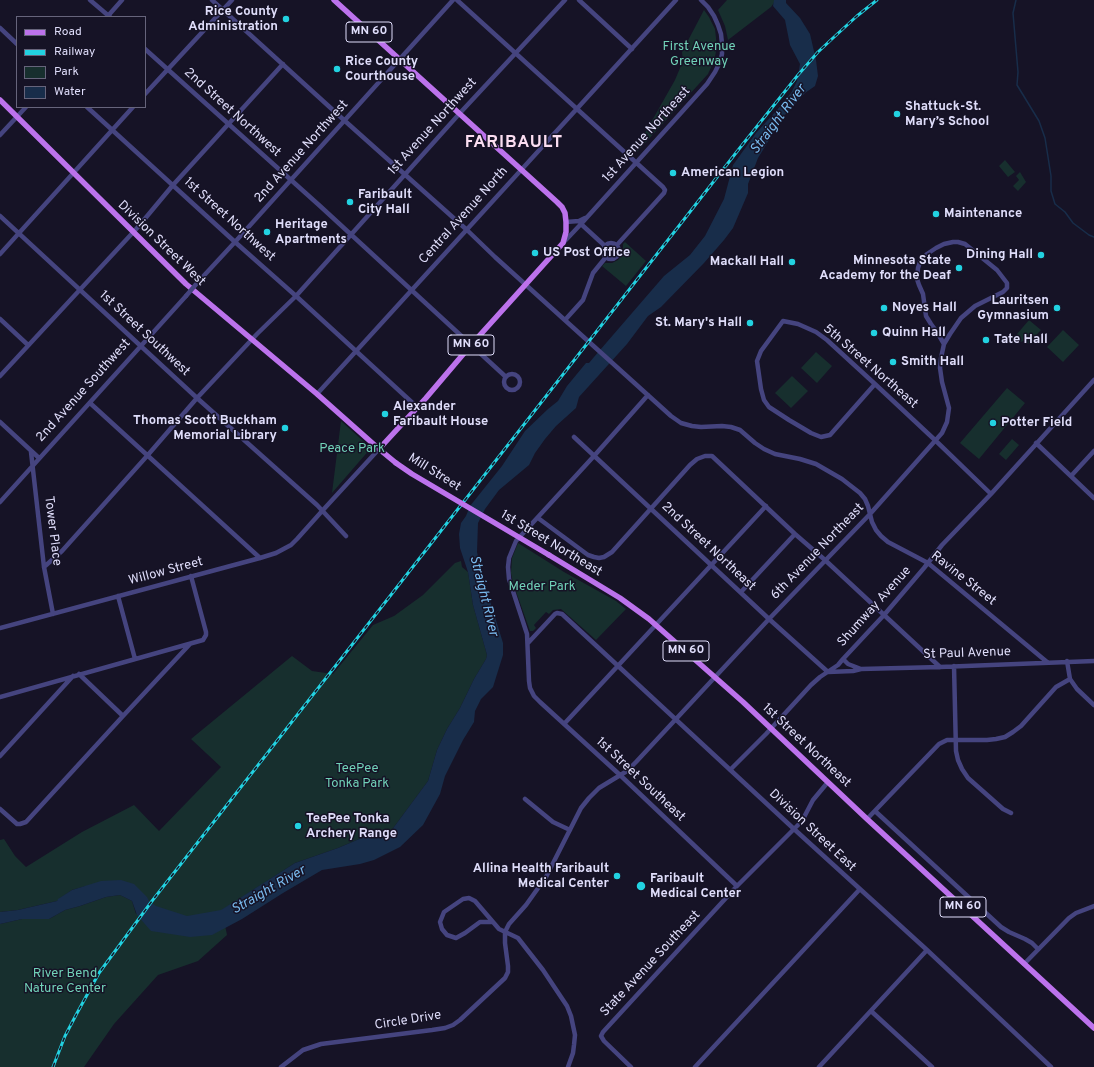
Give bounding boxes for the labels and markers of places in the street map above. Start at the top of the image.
place label: Rice County Administration [188,4,278,35]
marker: Rice County Administration [281,14,291,24]
place label: Rice County Courthouse [345,54,418,85]
marker: Rice County Courthouse [332,64,342,74]
place label: Shattuck-St. Mary’s School [905,99,989,130]
marker: Shattuck-St. Mary’s School [892,109,902,119]
place label: American Legion [681,165,784,181]
marker: American Legion [668,168,678,178]
place label: Faribault City Hall [358,187,412,218]
marker: Faribault City Hall [345,197,355,207]
place label: Maintenance [944,206,1022,222]
marker: Maintenance [931,209,941,219]
place label: Heritage Apartments [275,217,347,248]
marker: Heritage Apartments [262,227,272,237]
place label: US Post Office [543,245,630,261]
place label: Dining Hall [966,247,1033,263]
marker: US Post Office [530,248,540,258]
marker: Dining Hall [1036,250,1046,260]
place label: Minnesota State Academy for the Deaf [819,253,951,284]
place label: Mackall Hall [710,254,784,270]
marker: Mackall Hall [787,257,797,267]
marker: Minnesota State Academy for the Deaf [954,263,964,273]
place label: Lauritsen Gymnasium [977,293,1049,324]
place label: Noyes Hall [892,300,957,316]
marker: Noyes Hall [879,303,889,313]
marker: Lauritsen Gymnasium [1052,303,1062,313]
place label: St. Mary's Hall [655,315,742,331]
marker: St. Mary's Hall [745,318,755,328]
place label: Quinn Hall [882,325,946,341]
marker: Quinn Hall [869,328,879,338]
place label: Tate Hall [994,332,1048,348]
marker: Tate Hall [981,335,991,345]
place label: Smith Hall [901,354,964,370]
marker: Smith Hall [888,357,898,367]
place label: Alexander Faribault House [393,399,488,430]
marker: Alexander Faribault House [380,409,390,419]
place label: Thomas Scott Buckham Memorial Library [133,413,277,444]
place label: Potter Field [1001,415,1072,431]
marker: Potter Field [988,418,998,428]
marker: Thomas Scott Buckham Memorial Library [280,423,290,433]
place label: TeePee Tonka Archery Range [306,811,397,842]
marker: TeePee Tonka Archery Range [293,821,303,831]
place label: Allina Health Faribault Medical Center [473,861,609,892]
marker: Allina Health Faribault Medical Center [612,871,622,881]
place label: Faribault Medical Center [650,871,741,902]
marker: Faribault Medical Center [635,880,647,892]

